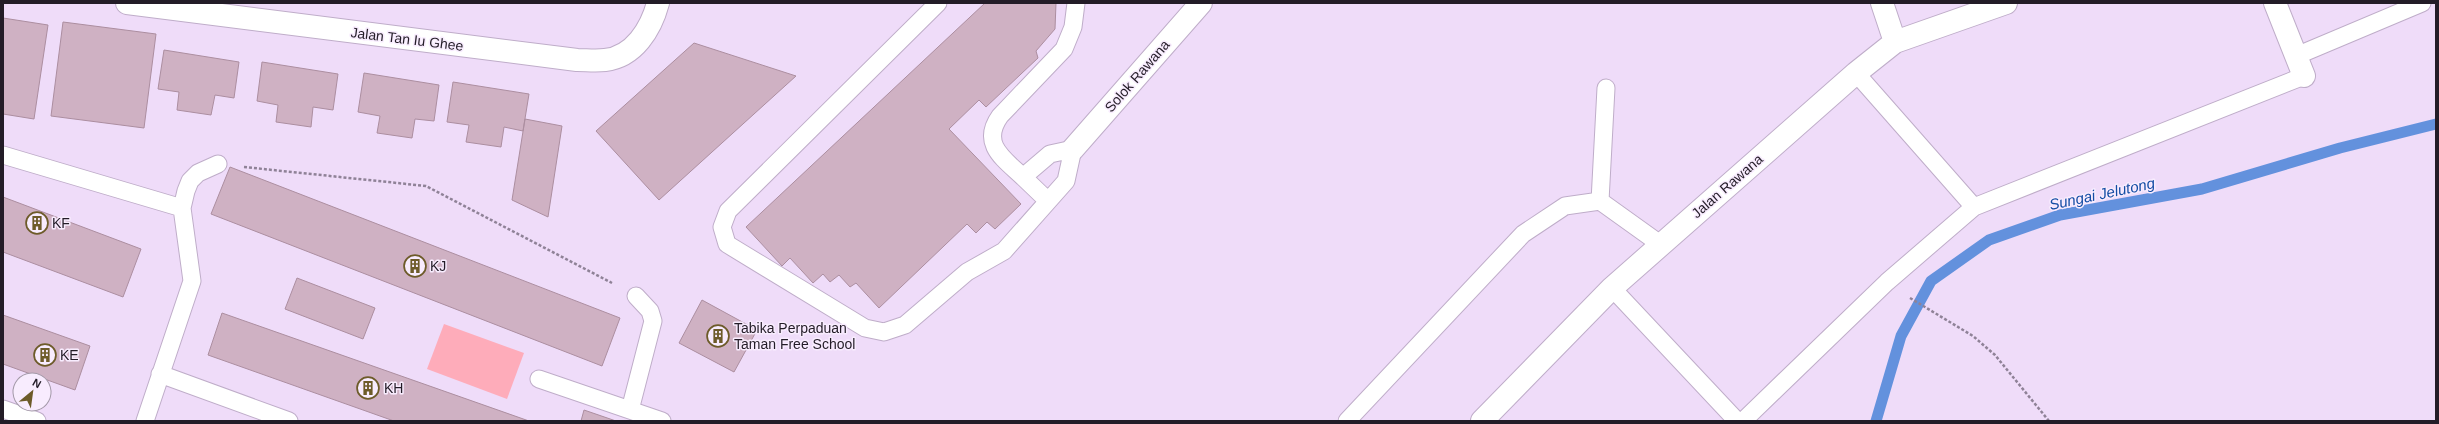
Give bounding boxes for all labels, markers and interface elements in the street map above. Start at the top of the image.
street label: Jalan Tan Iu Ghee [350,24,464,54]
street label: Solok Rawana [1101,37,1173,115]
street label: Jalan Rawana [1688,151,1766,221]
water label: Sungai Jelutong [2048,174,2157,213]
building icon: KF [24,210,50,236]
place label: KF [52,215,70,231]
building icon: KJ [402,253,428,279]
place label: KJ [430,258,446,274]
place label: Tabika Perpaduan Taman Free School [734,320,855,352]
building icon: Tabika Perpaduan Taman Free School [705,323,731,349]
building icon: KE [32,342,58,368]
place label: KE [60,347,79,363]
north arrow [12,372,52,412]
building icon: KH [355,375,381,401]
text: N [30,376,43,390]
place label: KH [384,380,403,396]

